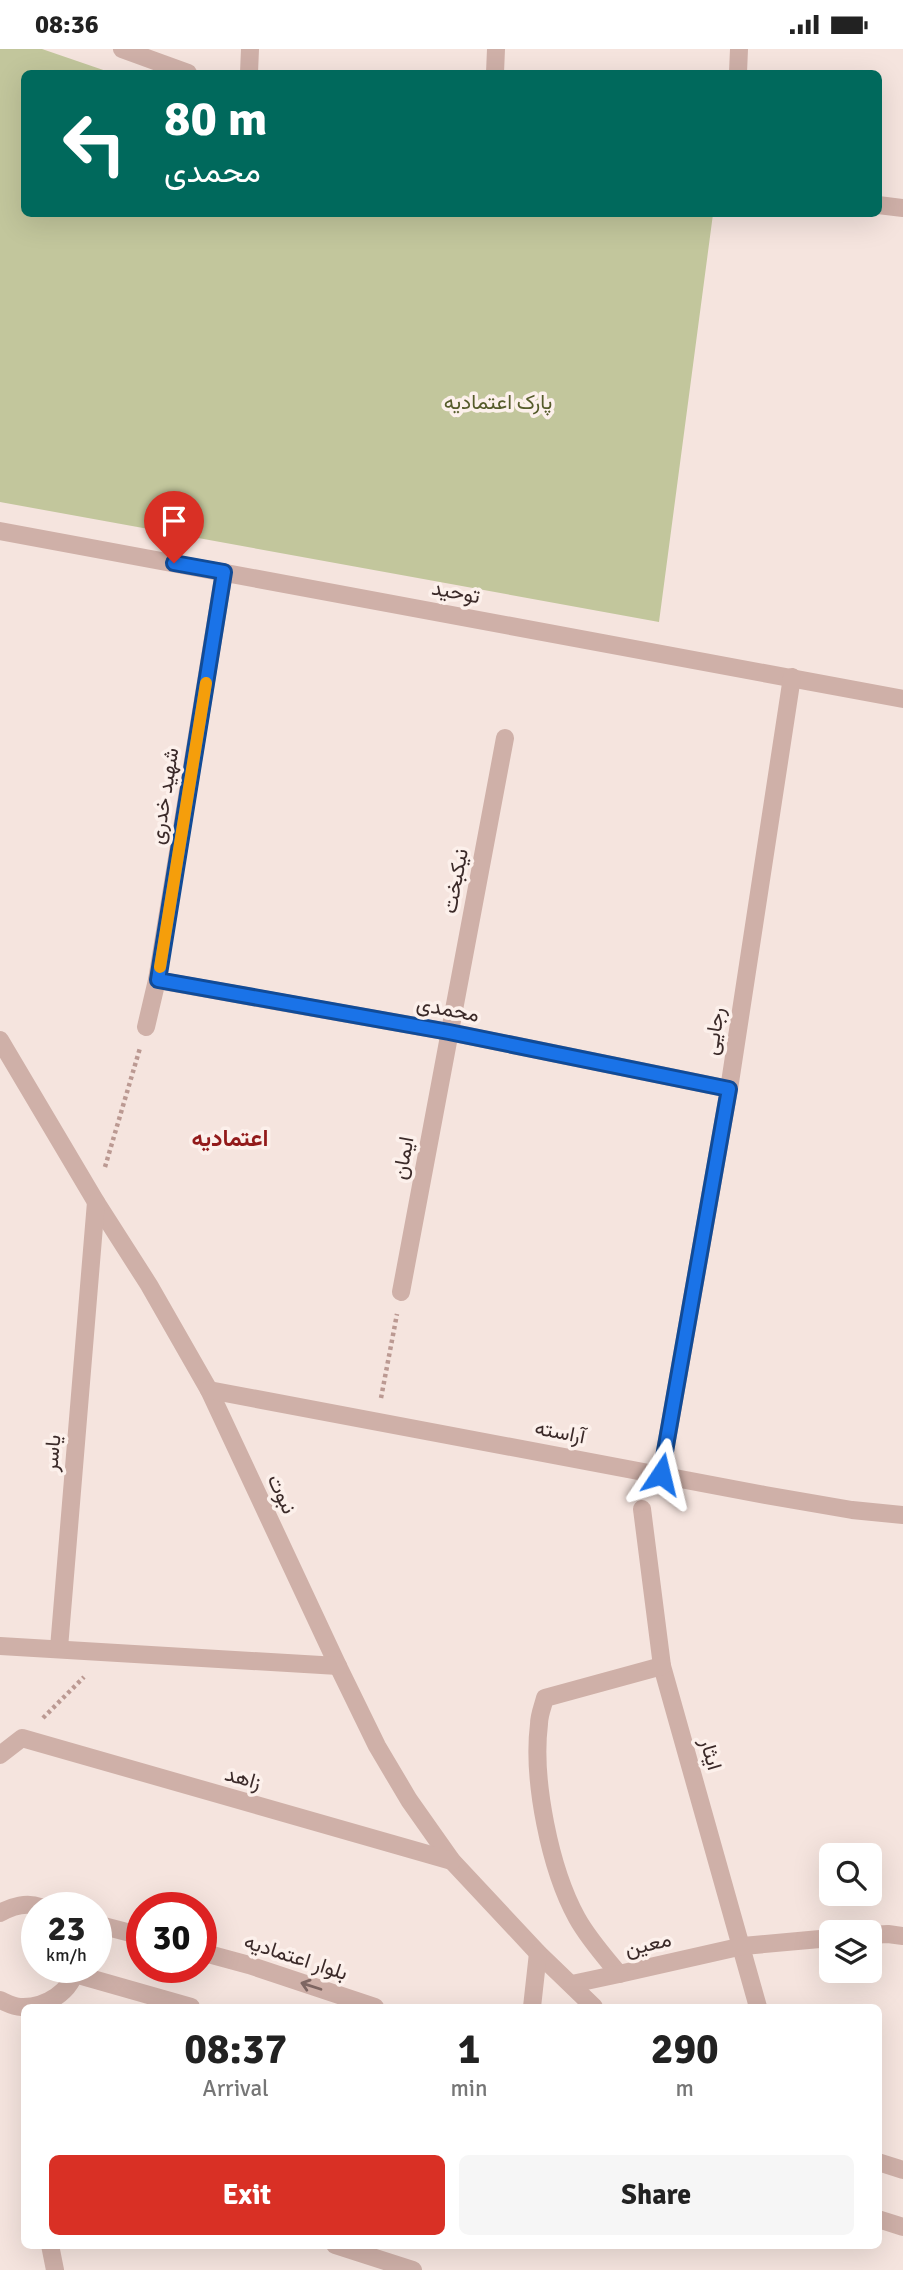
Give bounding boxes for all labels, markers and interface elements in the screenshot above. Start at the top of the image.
text: 08:36 [35,9,99,41]
text: 80 m [164,89,267,149]
icon: left [49,98,140,189]
text: محمدی [164,152,261,191]
park label: پارک اعتمادیه [444,389,552,416]
pin [144,491,204,563]
icon: arrive [155,502,193,540]
street label: توحید [430,575,482,609]
street label: شهید خدری [144,746,184,846]
street label: نیکبخت [436,846,474,916]
street label: محمدی [414,990,482,1028]
street label: رجایی [697,1005,731,1057]
district label: اعتمادیه [191,1124,269,1153]
street label: ایمان [386,1134,420,1182]
street label: آراسته [532,1414,590,1450]
street label: یاسر [37,1434,67,1473]
position arrow [624,1437,698,1511]
street label: نبوت [262,1470,302,1518]
street label: ایثار [694,1734,728,1773]
street label: زاهد [222,1760,264,1796]
map controls [819,1843,882,1983]
button: search [819,1843,882,1906]
speed limit sign: 30 [126,1892,217,1983]
text: 23 [48,1907,85,1950]
button: layers [819,1920,882,1983]
street label: معین [622,1926,674,1962]
street label: بلوار اعتمادیه [241,1928,351,1986]
text: km/h [46,1944,87,1966]
one-way arrow [300,1979,322,1991]
text: 08:37 [184,2024,287,2075]
text: 1 [458,2024,480,2075]
text: 290 [651,2024,719,2075]
text: Arrival [203,2074,269,2103]
text: min [450,2074,488,2103]
text: m [676,2074,694,2103]
button: Exit [49,2155,445,2235]
button: Share [459,2155,854,2235]

